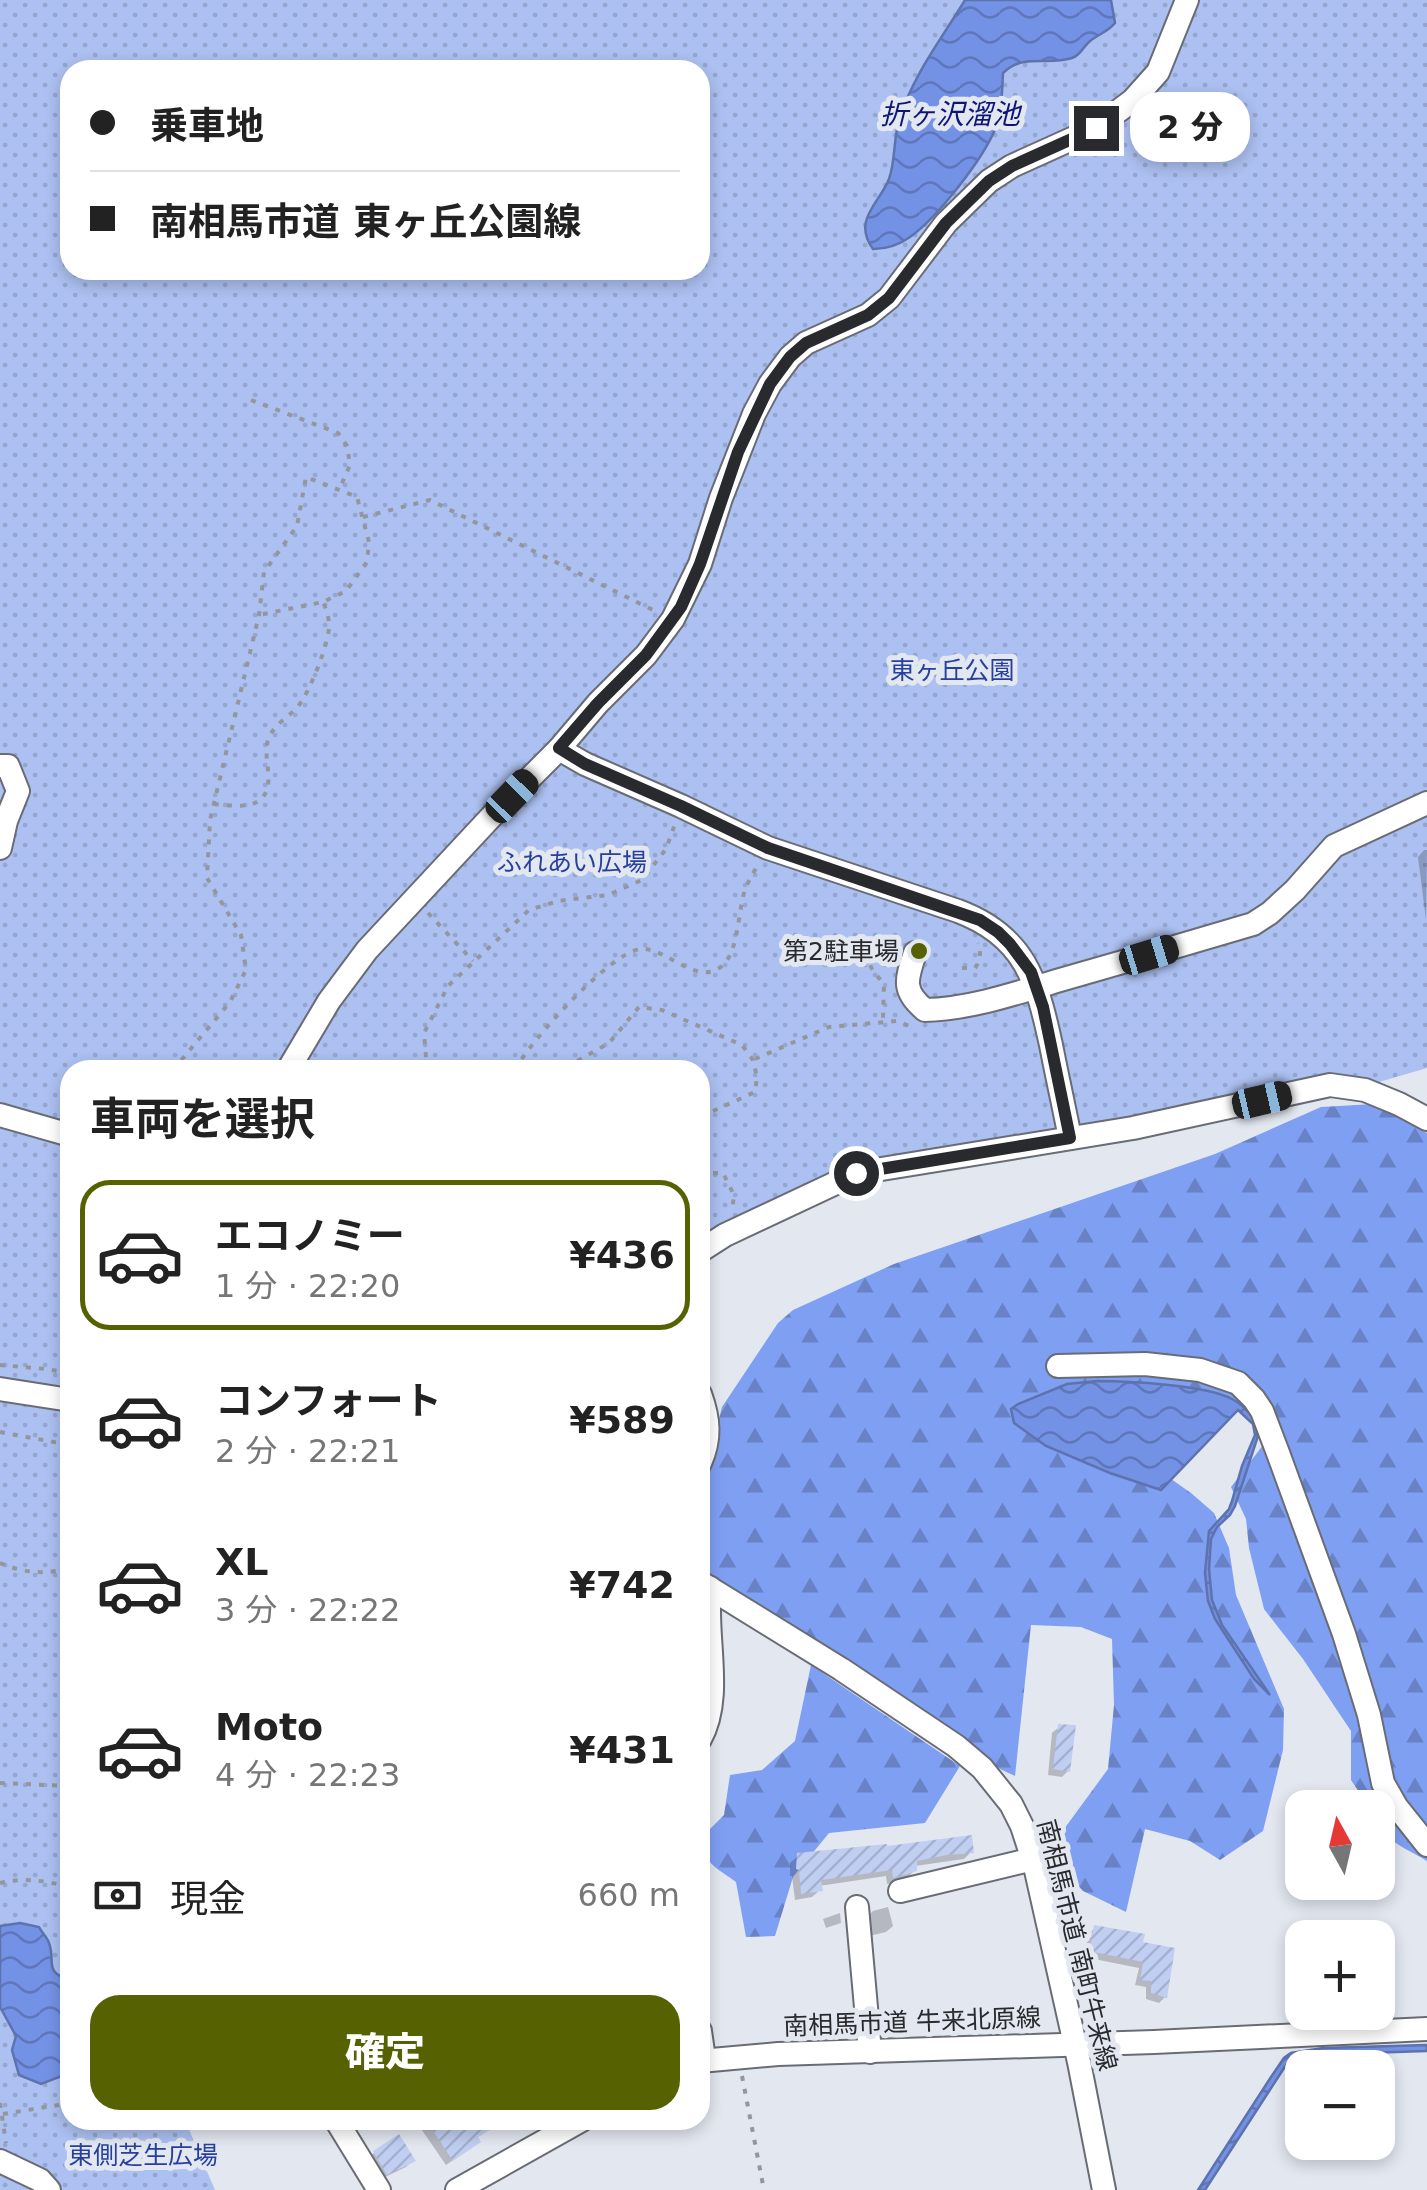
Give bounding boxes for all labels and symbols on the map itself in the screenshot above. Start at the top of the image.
callout: 2 分 [1131,93,1251,163]
water label: 折ヶ沢溜池 [880,98,1023,131]
route end [1074,106,1119,151]
park label: 東ヶ丘公園 [889,656,1015,685]
car [480,764,544,828]
park label: ふれあい広場 [497,848,647,877]
car [1116,932,1182,978]
place label: 第2駐車場 [783,937,899,966]
marker: 第2駐車場 [908,940,930,962]
car [1229,1079,1295,1121]
route start [834,1151,879,1196]
north arrow [1285,1790,1395,1900]
street label: 南相馬市道 南町牛来線 [1032,1816,1122,2074]
street label: 南相馬市道 牛来北原線 [783,2003,1041,2041]
park label: 東側芝生広場 [68,2141,218,2170]

